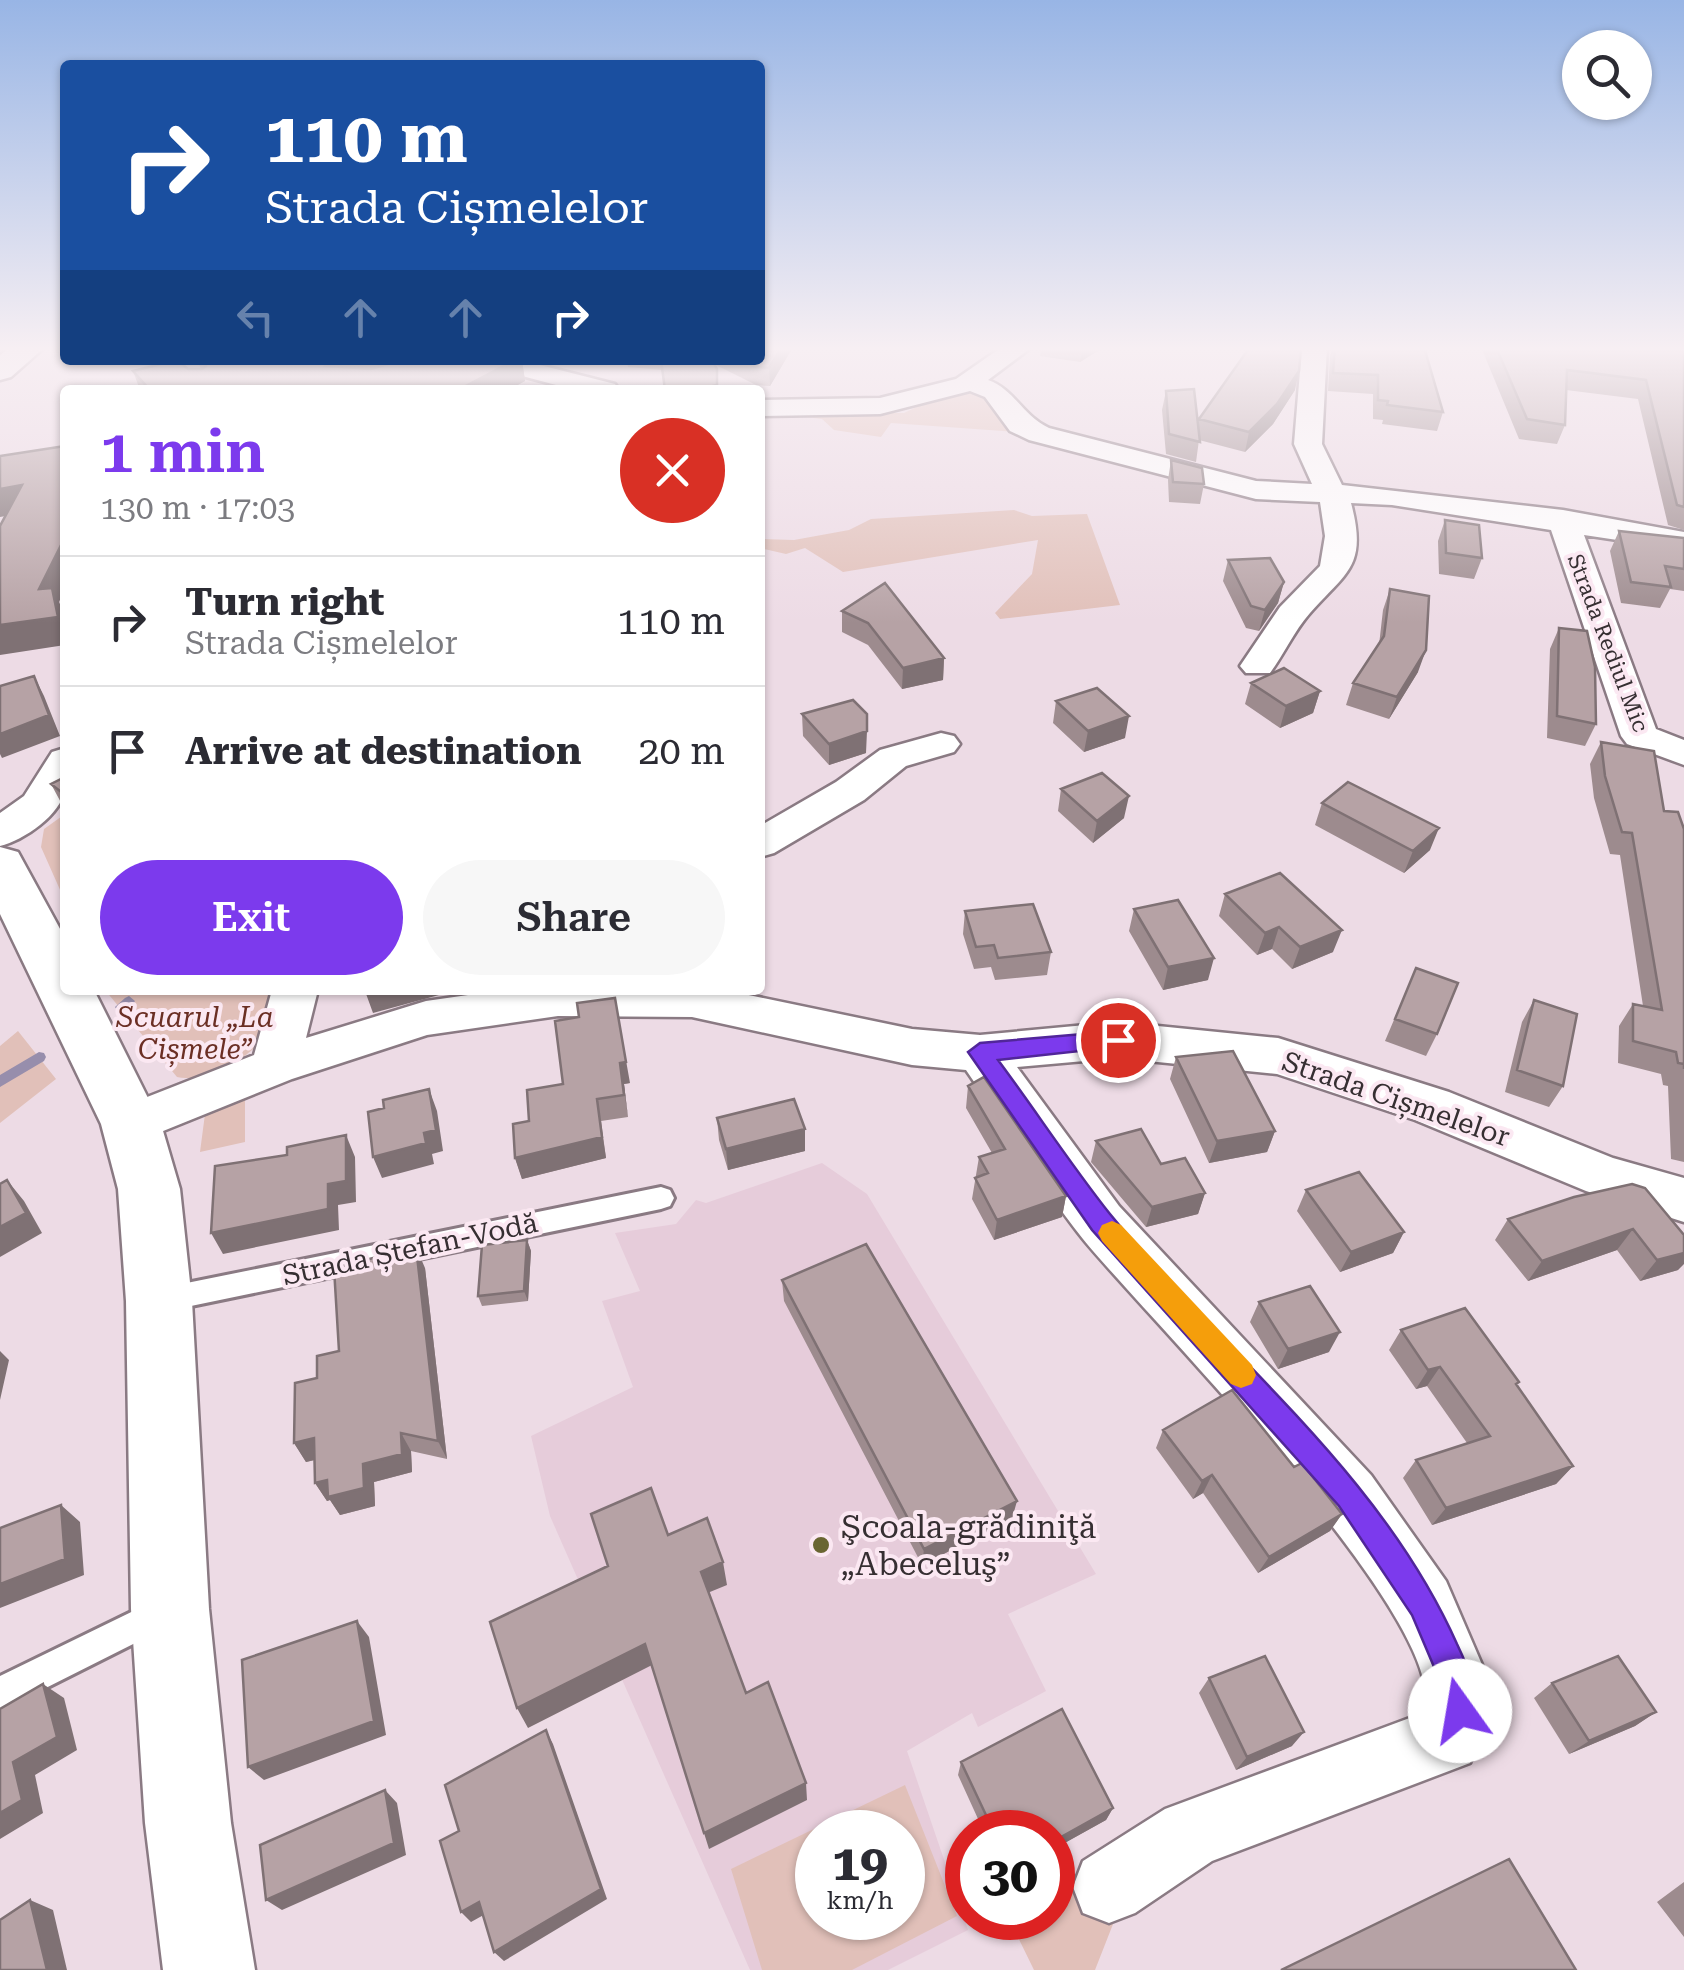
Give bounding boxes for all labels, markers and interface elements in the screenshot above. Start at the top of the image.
map controls [1562,30,1652,120]
button: search [1562,30,1652,120]
text: 110 m [265,97,468,179]
icon: right [100,100,230,230]
text: Strada Cișmelelor [265,181,648,234]
icon: left [228,290,283,345]
icon: ahead [333,290,388,345]
icon: ahead [438,290,493,345]
icon: right [543,290,598,345]
text: 1 min [100,416,265,487]
button: close [620,418,725,523]
text: 130 m · 17:03 [100,489,295,527]
street label: Strada Rediul Mic [1563,550,1653,736]
text: Turn right [185,580,384,624]
icon: right [100,594,155,649]
text: 110 m [617,599,725,643]
text: Strada Cișmelelor [185,624,458,662]
icon: arrive [100,724,155,779]
text: Arrive at destination [185,729,581,773]
text: 20 m [638,729,725,773]
button: Exit [100,860,403,975]
button: Share [423,860,725,975]
pin [1076,998,1161,1083]
park label: Scuarul „La Cișmele” [115,1001,274,1068]
icon: arrive [1091,1013,1146,1068]
street label: Strada Cișmelelor [1277,1045,1514,1155]
street label: Strada Ștefan-Vodă [279,1206,541,1294]
place label: Şcoala-grădiniţă „Abeceluş” [841,1508,1096,1583]
marker: Şcoala-grădiniţă „Abeceluş” [810,1534,832,1556]
position arrow [1408,1659,1512,1763]
speed limit sign: 30 [945,1810,1075,1940]
text: 19 [832,1834,888,1892]
text: km/h [827,1886,893,1915]

